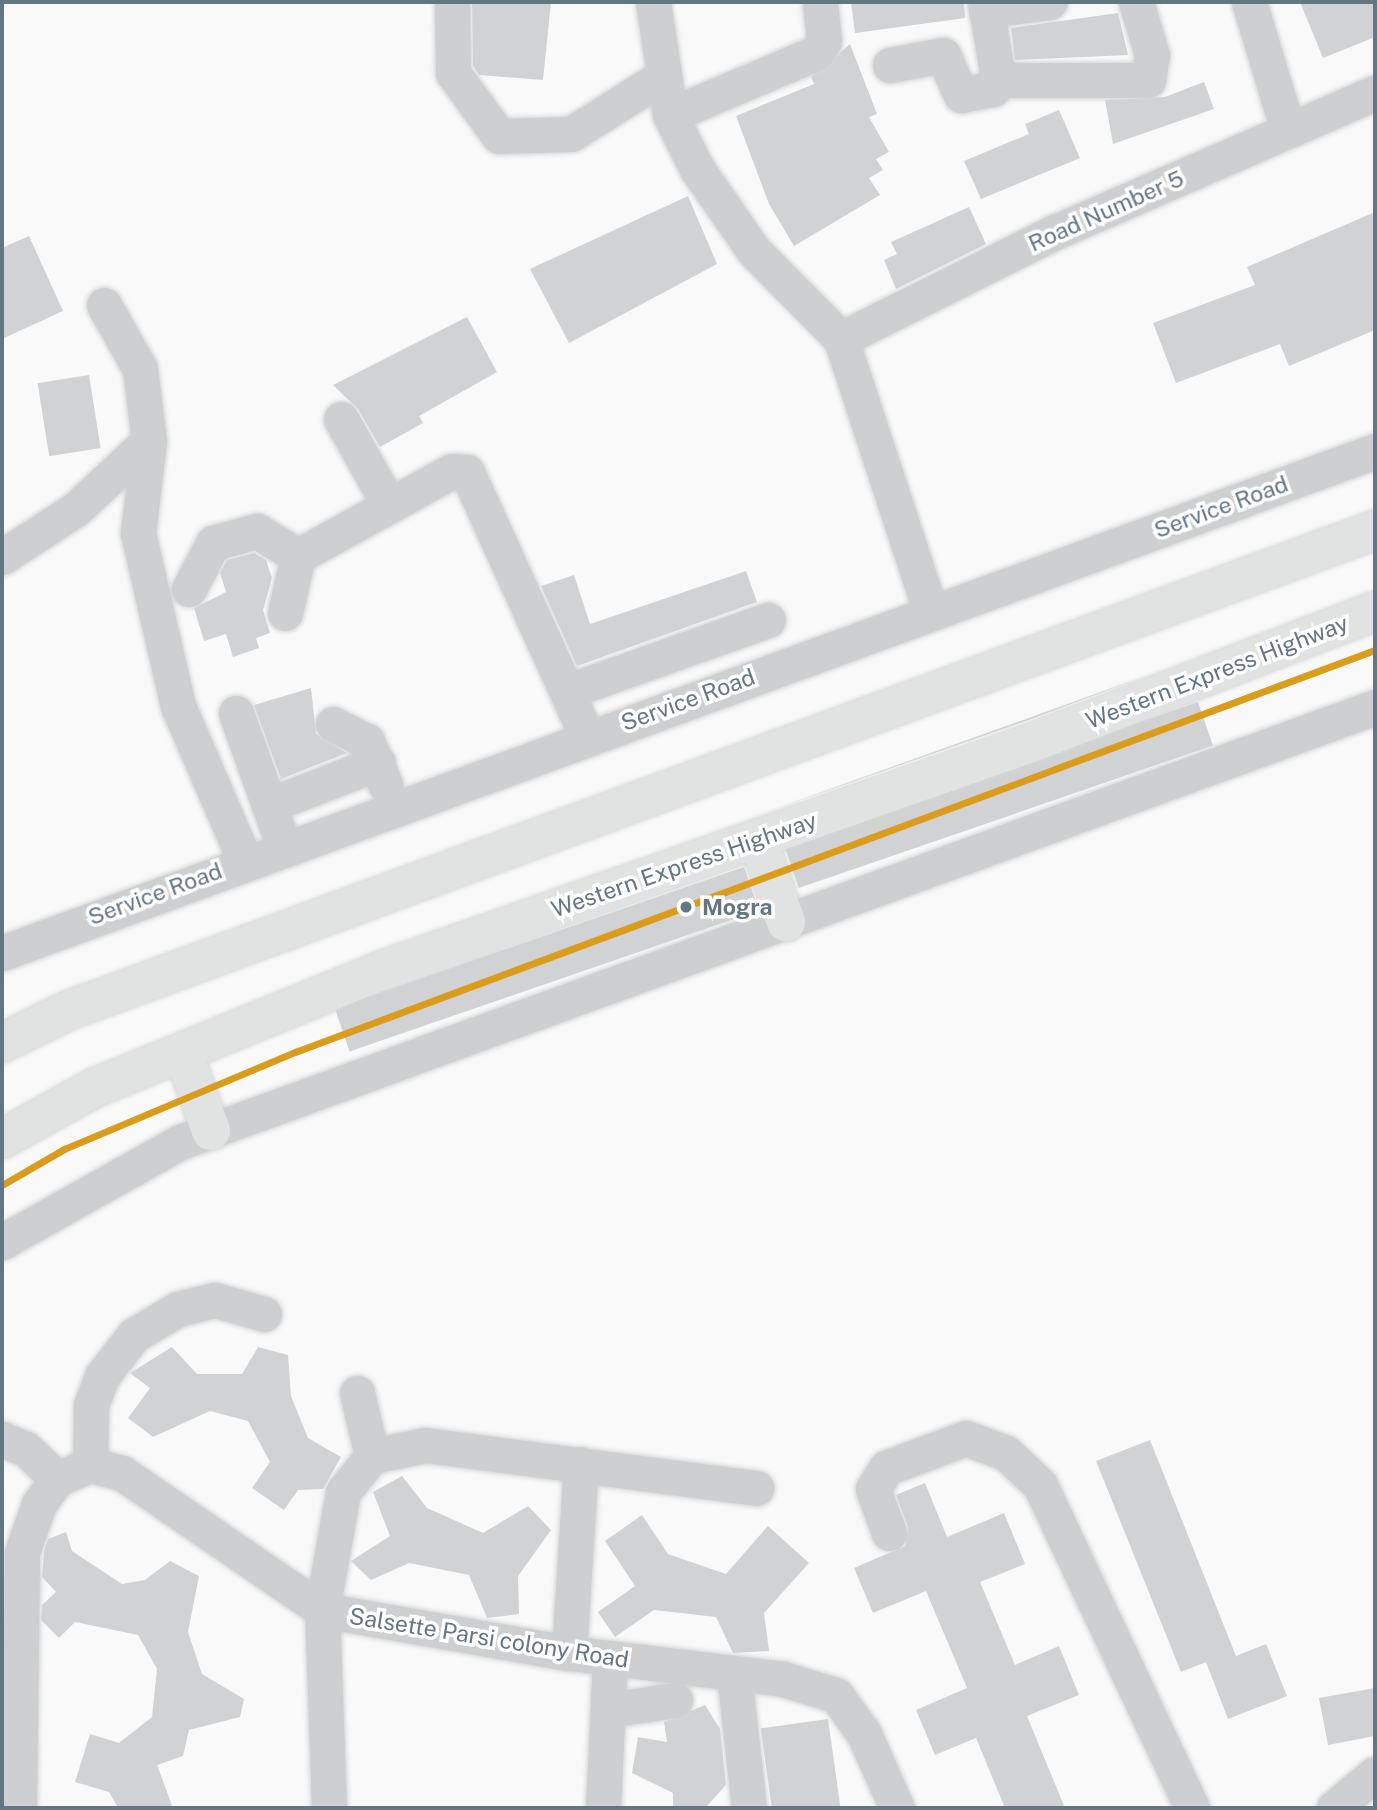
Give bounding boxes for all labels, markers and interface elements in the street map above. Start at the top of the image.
street label: Road Number 5 [1024,164,1188,258]
street label: Service Road [1150,470,1292,544]
street label: Western Express Highway [1082,609,1352,735]
street label: Service Road [617,663,759,737]
street label: Western Express Highway [548,807,820,923]
street label: Service Road [84,857,226,931]
place label: Mogra [702,893,773,921]
marker: Mogra [676,897,696,917]
street label: Salsette Parsi colony Road [347,1602,631,1674]

